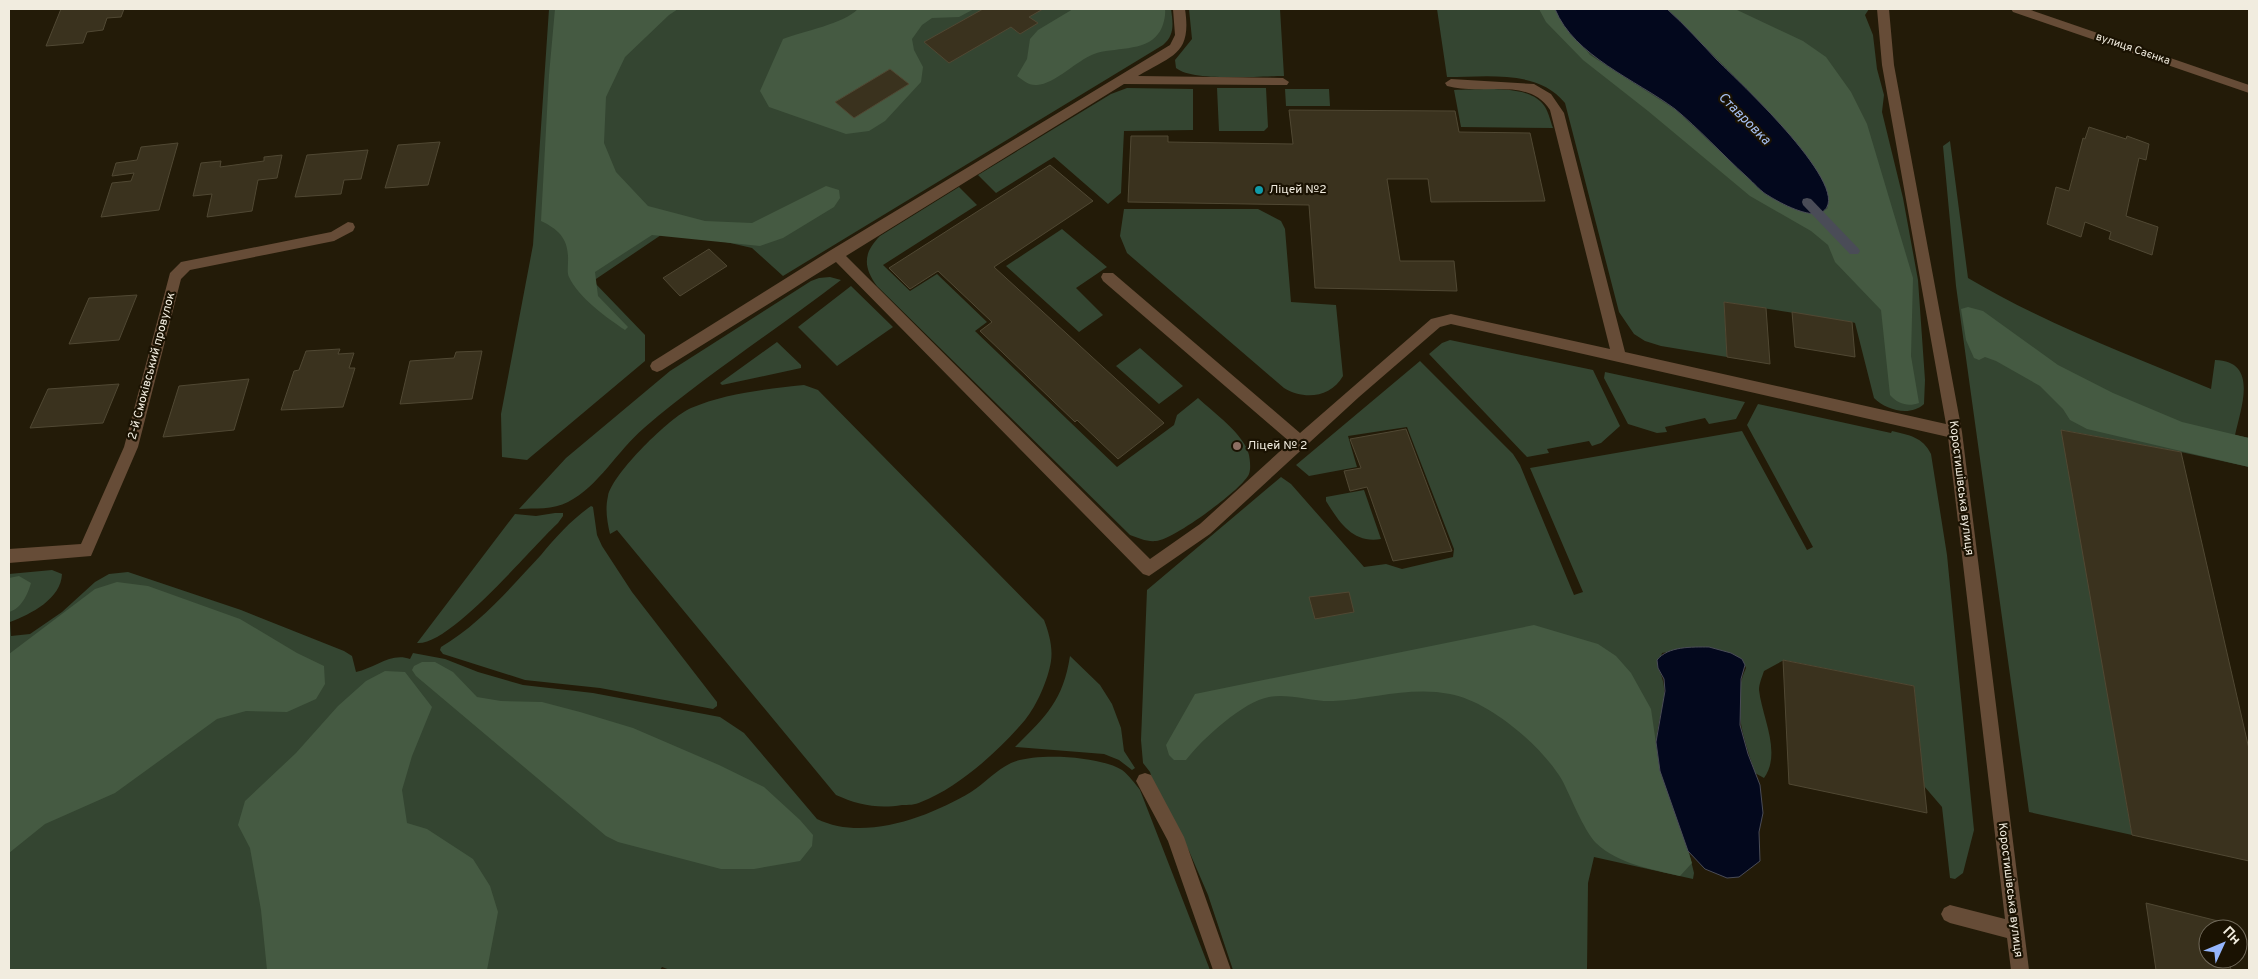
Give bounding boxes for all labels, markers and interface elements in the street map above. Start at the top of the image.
street label: вулиця Саєнка [2094,30,2172,68]
water label: Ставровка [1714,89,1774,149]
place label: Ліцей №2 [1269,182,1327,198]
marker: Ліцей №2 [1253,184,1265,196]
street label: 2-й Смоківський провулок [125,290,179,442]
street label: Коростишівська вулиця [1945,420,1977,556]
place label: Ліцей № 2 [1247,438,1307,454]
marker: Ліцей № 2 [1231,440,1243,452]
street label: Коростишівська вулиця [1994,822,2026,958]
north arrow [2198,919,2248,969]
text: Пн [2219,923,2244,949]

